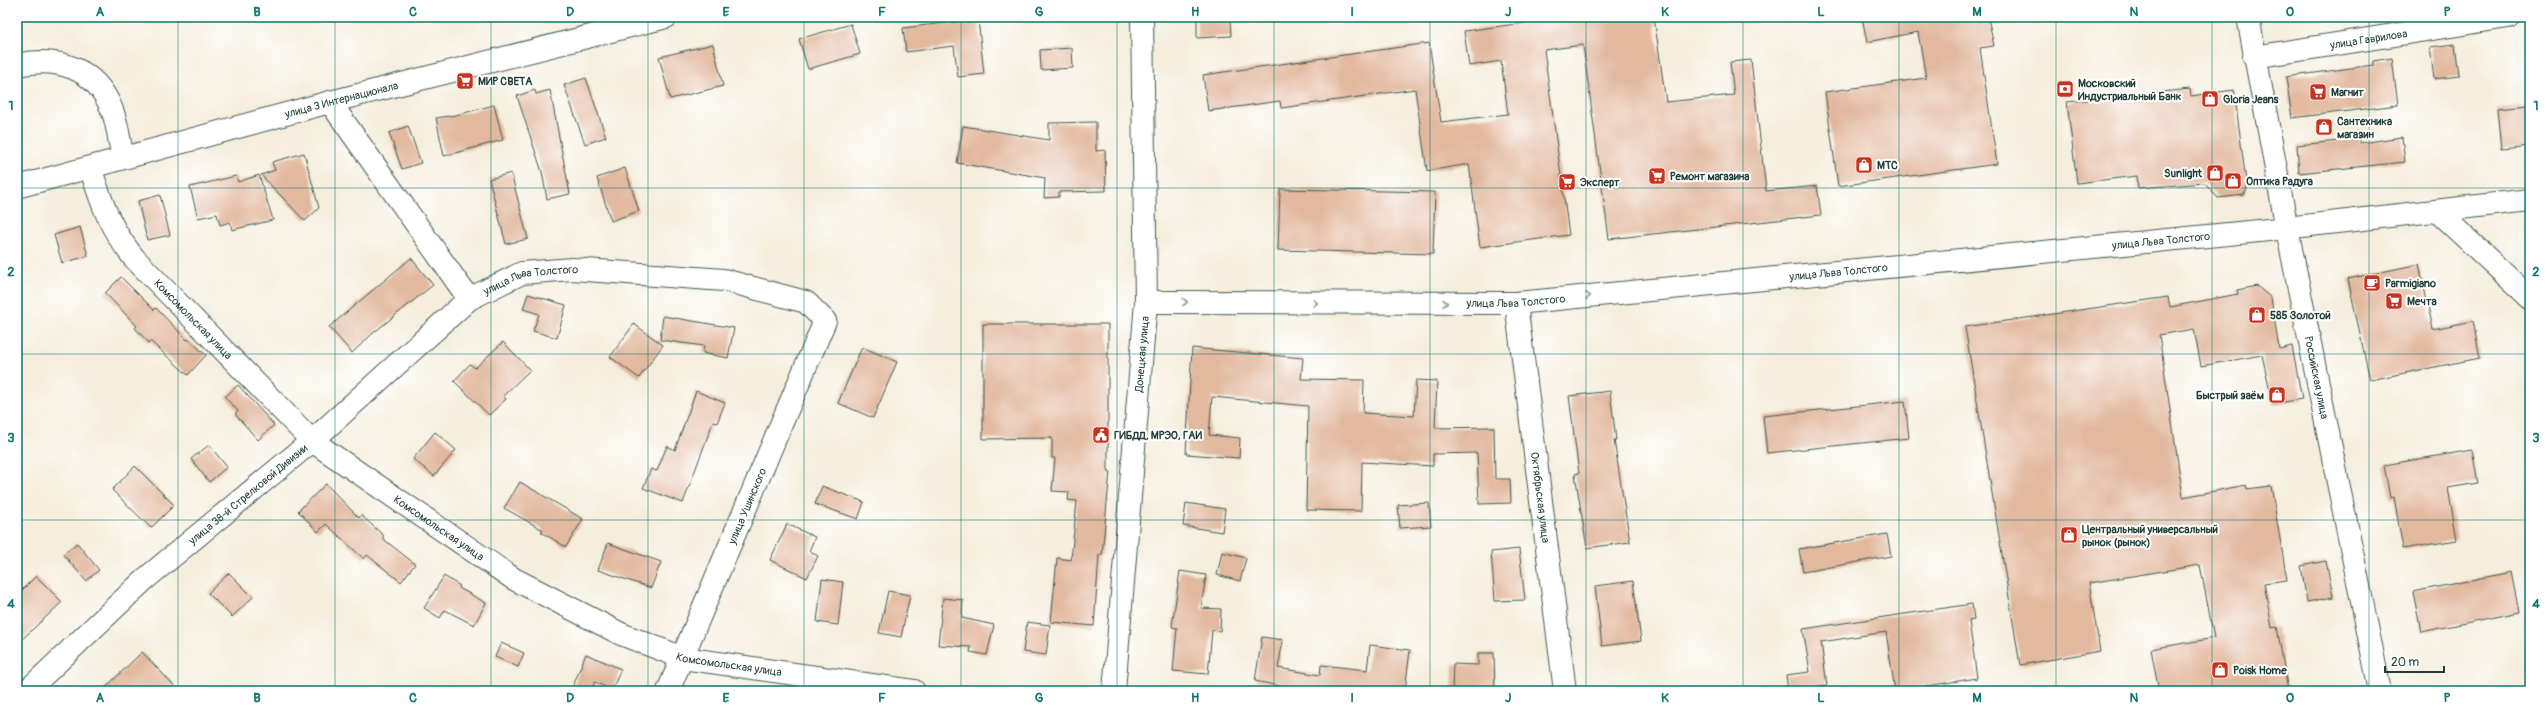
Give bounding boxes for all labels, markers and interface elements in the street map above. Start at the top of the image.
text: A [96,4,105,20]
text: B [253,4,261,20]
text: C [409,4,417,20]
text: D [566,4,574,20]
text: E [723,4,730,20]
text: F [878,4,886,20]
text: G [1035,4,1044,20]
text: H [1191,4,1199,20]
text: I [1350,4,1354,20]
text: J [1505,4,1511,20]
text: K [1661,4,1669,20]
text: L [1817,4,1825,20]
text: M [1972,4,1982,20]
text: N [2130,4,2139,20]
text: O [2286,4,2295,20]
text: P [2443,4,2451,20]
street label: улица Гаврилова [2328,27,2408,52]
supermarket icon: МИР СВЕТА [455,71,475,91]
place label: МИР СВЕТА [478,75,533,88]
place label: Московский Индустриальный Банк [2078,77,2182,103]
street label: улица 3 Интернационала [282,79,400,121]
bank icon: Московский Индустриальный Банк [2055,79,2075,99]
supermarket icon: Магнит [2308,82,2328,102]
place label: Магнит [2331,86,2364,99]
shop icon: Gloria Jeans [2200,89,2220,109]
place label: Gloria Jeans [2223,93,2279,106]
text: 1 [8,98,14,114]
text: 1 [2533,98,2539,114]
place label: Сантехника магазин [2337,115,2392,141]
shop icon: Сантехника магазин [2314,117,2334,137]
shop icon: МТС [1854,155,1874,175]
place label: МТС [1877,159,1898,172]
shop icon: Sunlight [2205,163,2225,183]
supermarket icon: Ремонт магазина [1647,166,1667,186]
place label: Sunlight [2164,167,2203,180]
place label: Ремонт магазина [1670,170,1749,183]
shop icon: Оптика Радуга [2223,171,2243,191]
supermarket icon: Эксперт [1557,172,1577,192]
place label: Оптика Радуга [2246,175,2313,188]
place label: Эксперт [1580,176,1620,189]
street label: улица Льва Толстого [2110,230,2211,252]
street label: улица Льва Толстого [1788,261,1888,284]
street label: улица Льва Толстого [480,263,579,298]
text: 2 [7,264,15,280]
text: 2 [2532,264,2540,280]
cafe icon: Parmigiano [2362,273,2382,293]
street label: Комсомольская улица [151,277,235,362]
place label: Parmigiano [2385,277,2436,290]
supermarket icon: Мечта [2384,291,2404,311]
street label: улица Льва Толстого [1466,292,1566,310]
one-way arrow [1585,292,1591,301]
place label: Мечта [2407,295,2437,308]
one-way arrow [1182,298,1188,307]
one-way arrow [1312,299,1318,307]
one-way arrow [1442,299,1448,307]
shop icon: 585 Золотой [2247,305,2267,325]
place label: 585 Золотой [2270,309,2331,322]
street label: Донецкая улица [1133,316,1152,394]
street label: Российская улица [2302,335,2331,420]
shop icon: Быстрый заём [2267,385,2287,405]
place label: Быстрый заём [2196,389,2264,402]
public building icon: ГИБДД, МРЭО, ГАИ [1091,425,1111,445]
place label: ГИБДД, МРЭО, ГАИ [1114,429,1202,442]
text: 3 [7,430,15,446]
text: 3 [2532,430,2540,446]
street label: улица 38-й Стрелковой Дивизии [185,442,310,548]
street label: Октябрьская улица [1528,451,1552,544]
street label: улица Ушинского [725,466,769,547]
street label: Комсомольская улица [391,493,486,564]
place label: Центральный универсальный рынок (рынок) [2082,523,2218,549]
shop icon: Центральный универсальный рынок (рынок) [2059,525,2079,545]
text: 4 [7,596,15,612]
text: 4 [2532,596,2540,612]
scale bar [2385,648,2444,674]
street label: Комсомольская улица [674,650,783,679]
text: 20 m [2391,655,2420,670]
shop icon: Poisk Home [2210,660,2230,680]
place label: Poisk Home [2233,664,2287,677]
text: A [96,690,105,706]
text: B [253,690,261,706]
text: C [409,690,417,706]
text: D [566,690,574,706]
text: E [723,690,730,706]
text: F [878,690,886,706]
text: G [1035,690,1044,706]
text: H [1191,690,1199,706]
text: I [1350,690,1354,706]
text: J [1505,690,1511,706]
text: K [1661,690,1669,706]
text: L [1817,690,1825,706]
text: M [1972,690,1982,706]
text: N [2130,690,2139,706]
text: O [2286,690,2295,706]
text: P [2443,690,2451,706]

